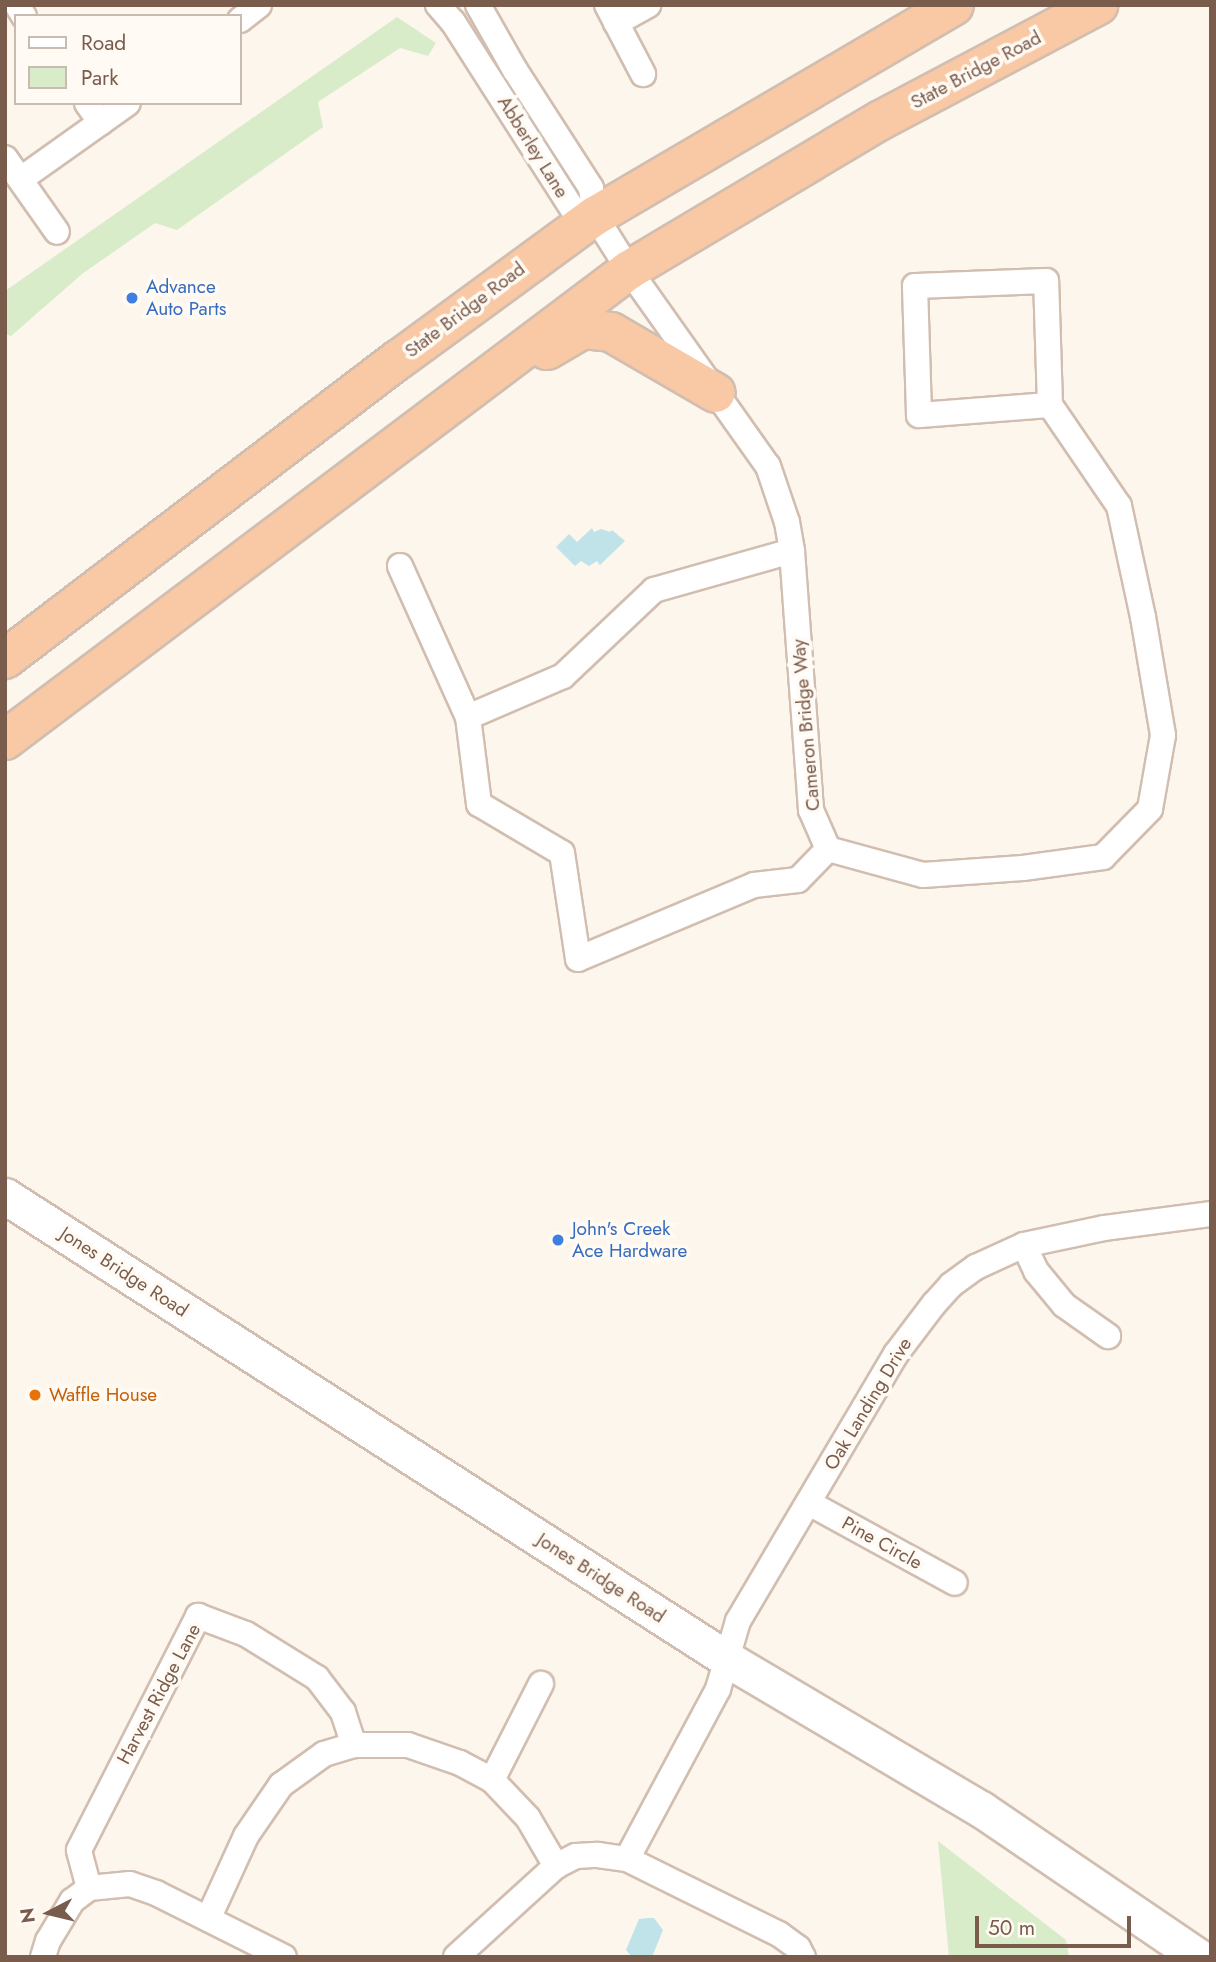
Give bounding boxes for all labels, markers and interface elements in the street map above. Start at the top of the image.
legend [14,14,242,105]
street label: State Bridge Road [907,26,1045,114]
text: Road [81,28,126,58]
text: Park [81,63,118,93]
street label: Abberley Lane [493,92,573,202]
street label: State Bridge Road [401,257,529,363]
place label: Advance Auto Parts [146,276,226,320]
marker: Advance Auto Parts [124,290,140,306]
street label: Cameron Bridge Way [787,638,825,812]
place label: John's Creek Ace Hardware [572,1218,687,1262]
street label: Jones Bridge Road [56,1222,192,1322]
marker: John's Creek Ace Hardware [550,1232,566,1248]
street label: Oak Landing Drive [820,1334,916,1474]
place label: Waffle House [49,1384,157,1406]
marker: Waffle House [27,1387,43,1403]
street label: Pine Circle [838,1512,926,1574]
street label: Jones Bridge Road [533,1528,669,1628]
street label: Harvest Ridge Lane [112,1620,206,1768]
north arrow [14,1878,84,1948]
scale bar [978,1902,1134,1946]
text: N [13,1906,42,1925]
text: 50 m [988,1913,1035,1943]

